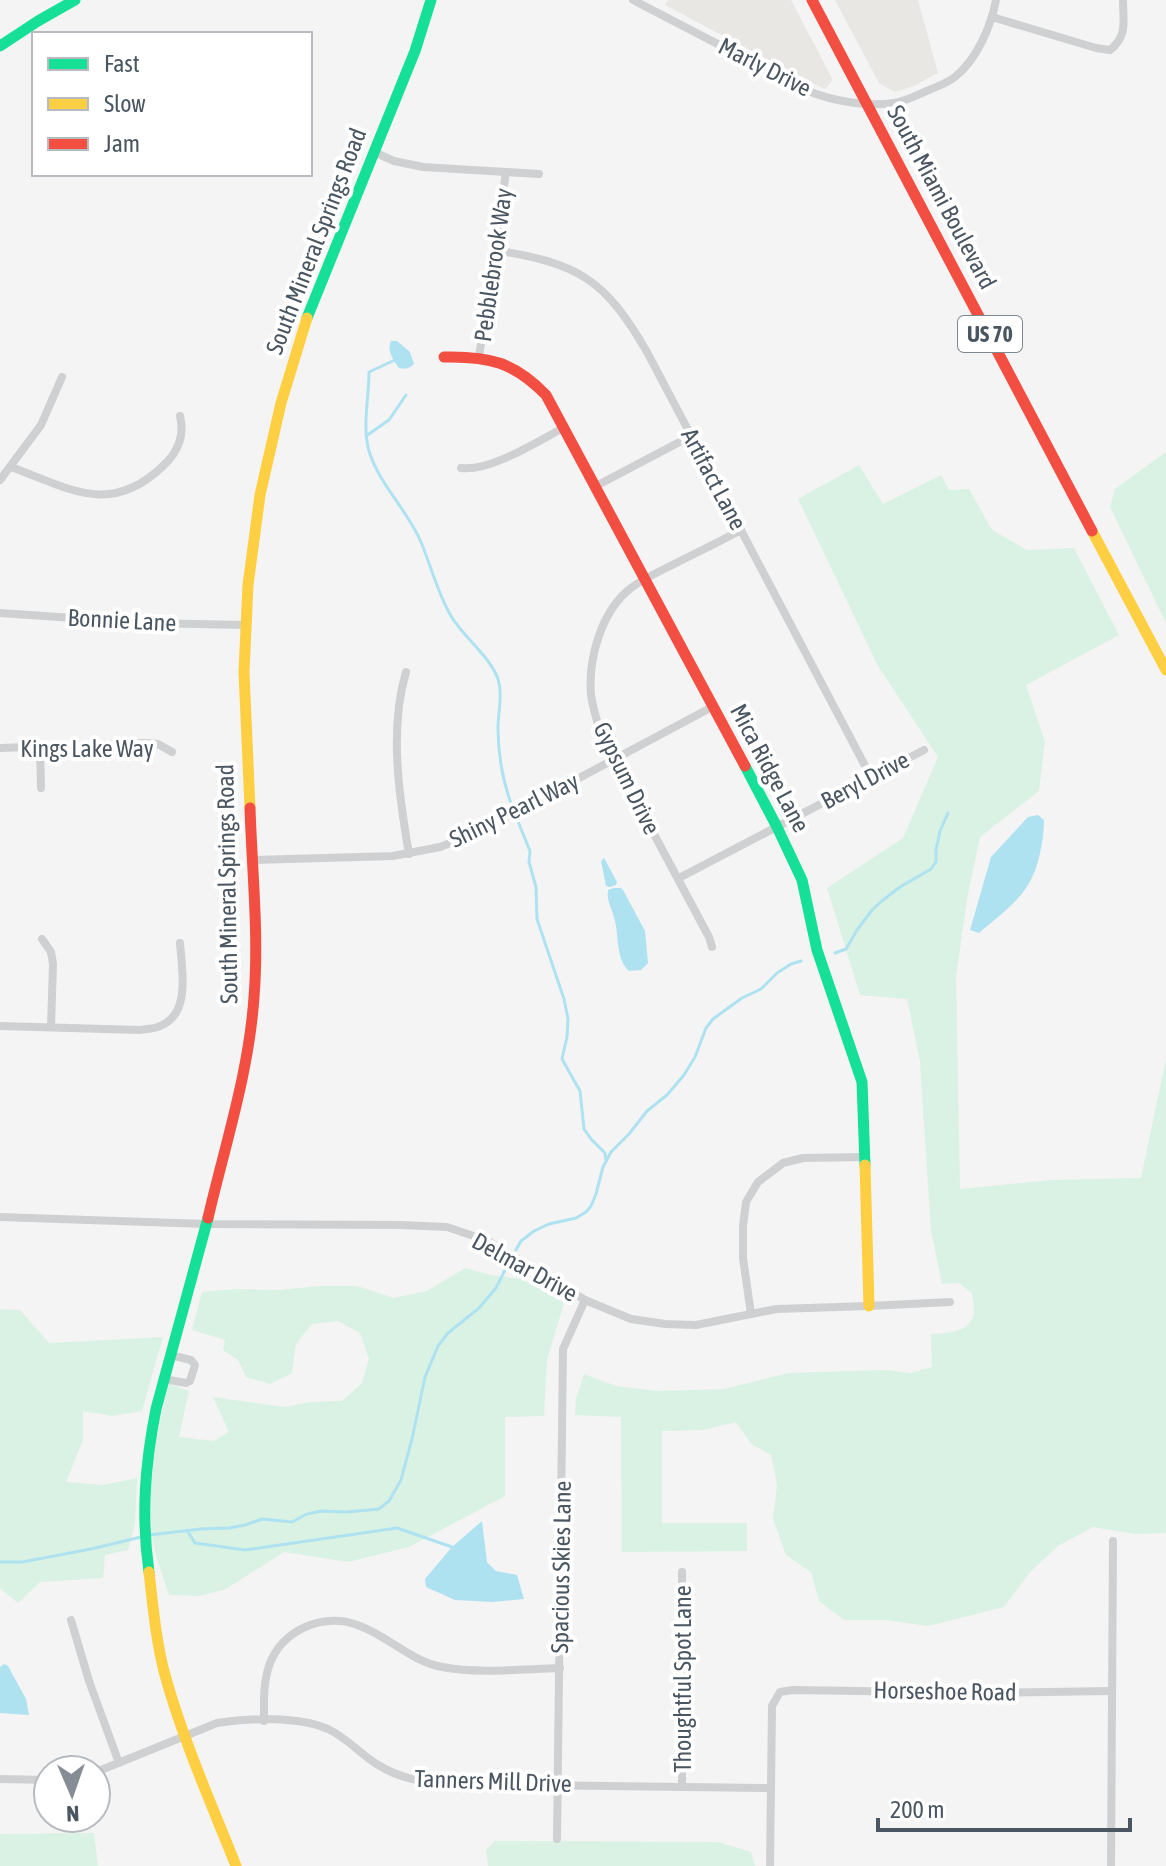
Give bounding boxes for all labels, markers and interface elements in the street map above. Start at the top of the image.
legend [32,32,312,176]
street label: Marly Drive [714,32,816,102]
text: Fast [104,50,140,77]
text: Slow [104,90,146,117]
street label: South Miami Boulevard [882,101,1002,293]
street label: South Mineral Springs Road [260,124,372,358]
text: Jam [104,130,140,157]
street label: Pebblebrook Way [469,186,517,344]
road number: US 70 [958,316,1022,352]
street label: Artifact Lane [676,424,752,534]
street label: Bonnie Lane [67,604,177,636]
street label: Mica Ridge Lane [725,699,815,837]
street label: Gypsum Drive [588,718,666,838]
street label: Kings Lake Way [20,735,154,762]
street label: Beryl Drive [817,746,913,814]
street label: South Mineral Springs Road [211,764,243,1004]
street label: Shiny Pearl Way [445,767,583,853]
street label: Delmar Drive [468,1227,582,1307]
street label: Spacious Skies Lane [546,1480,576,1654]
street label: Thoughtful Spot Lane [669,1585,696,1773]
street label: Horseshoe Road [873,1676,1017,1706]
north arrow [32,1754,112,1834]
street label: Tanners Mill Drive [414,1765,572,1797]
scale bar [878,1782,1130,1832]
text: 200 m [890,1796,944,1823]
text: N [66,1801,80,1827]

